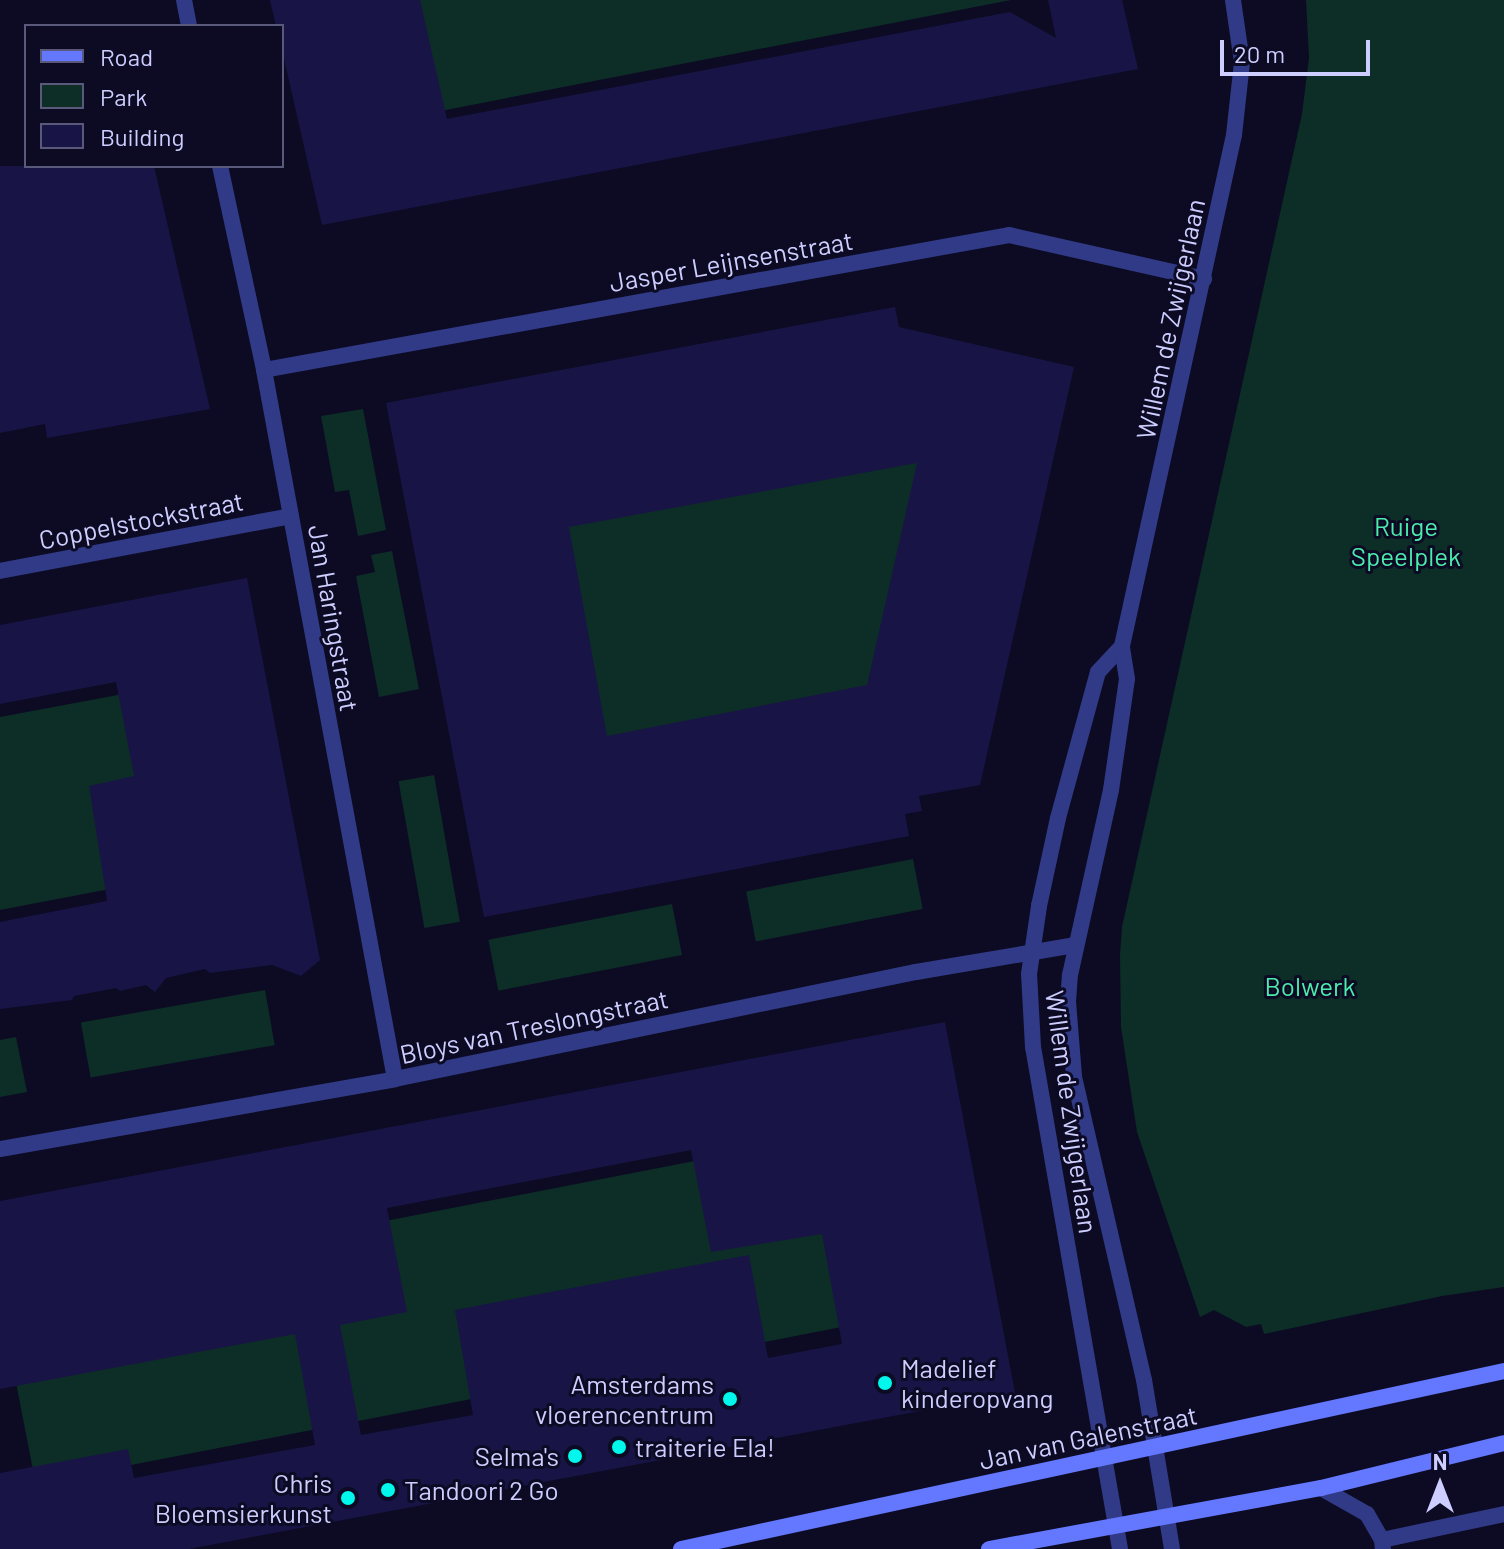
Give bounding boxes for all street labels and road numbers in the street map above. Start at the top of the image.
street label: Willem de Zwijgerlaan [1129,196,1211,442]
street label: Jasper Leijnsenstraat [607,224,855,298]
street label: Coppelstockstraat [36,485,246,555]
street label: Jan Haringstraat [302,522,366,714]
street label: Bloys van Treslongstraat [397,982,671,1070]
street label: Willem de Zwijgerlaan [1039,988,1105,1236]
street label: Jan van Galenstraat [976,1399,1200,1475]

